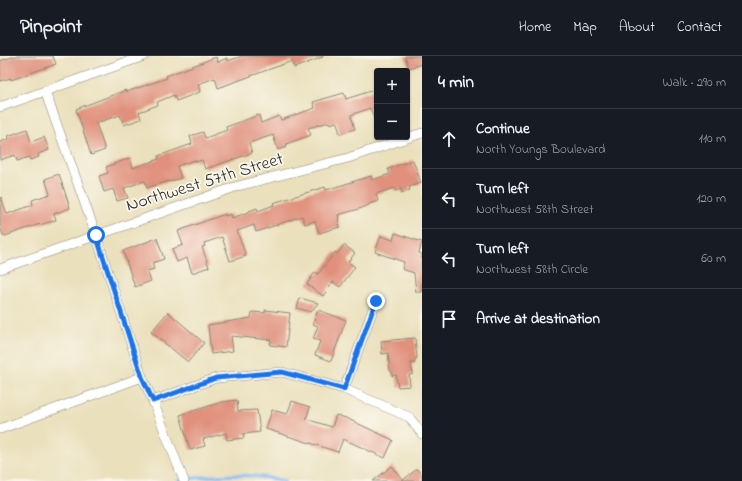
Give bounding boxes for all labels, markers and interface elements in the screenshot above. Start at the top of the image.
text: Pinpoint [20,14,82,41]
text: Home [519,17,551,38]
text: Map [573,17,597,38]
text: About [619,17,655,38]
text: Contact [677,17,722,38]
map controls [374,68,410,140]
button: + [374,68,410,104]
text: 4 min [438,70,474,95]
text: Walk · 290 m [662,73,726,92]
button: − [374,104,410,140]
text: Continue [476,118,530,140]
icon: ahead [438,128,460,150]
text: 110 m [699,129,726,148]
text: North Youngs Boulevard [476,140,606,159]
street label: Northwest 57th Street [123,147,287,219]
text: Turn left [476,178,529,200]
icon: left [438,188,460,210]
text: 120 m [696,189,726,208]
text: Northwest 58th Street [476,200,594,219]
route start [87,226,105,244]
text: Turn left [476,238,529,260]
icon: left [438,248,460,270]
text: 60 m [701,249,726,268]
text: Northwest 58th Circle [476,260,588,279]
route end [367,292,385,310]
icon: arrive [438,308,460,330]
text: Arrive at destination [476,308,600,330]

